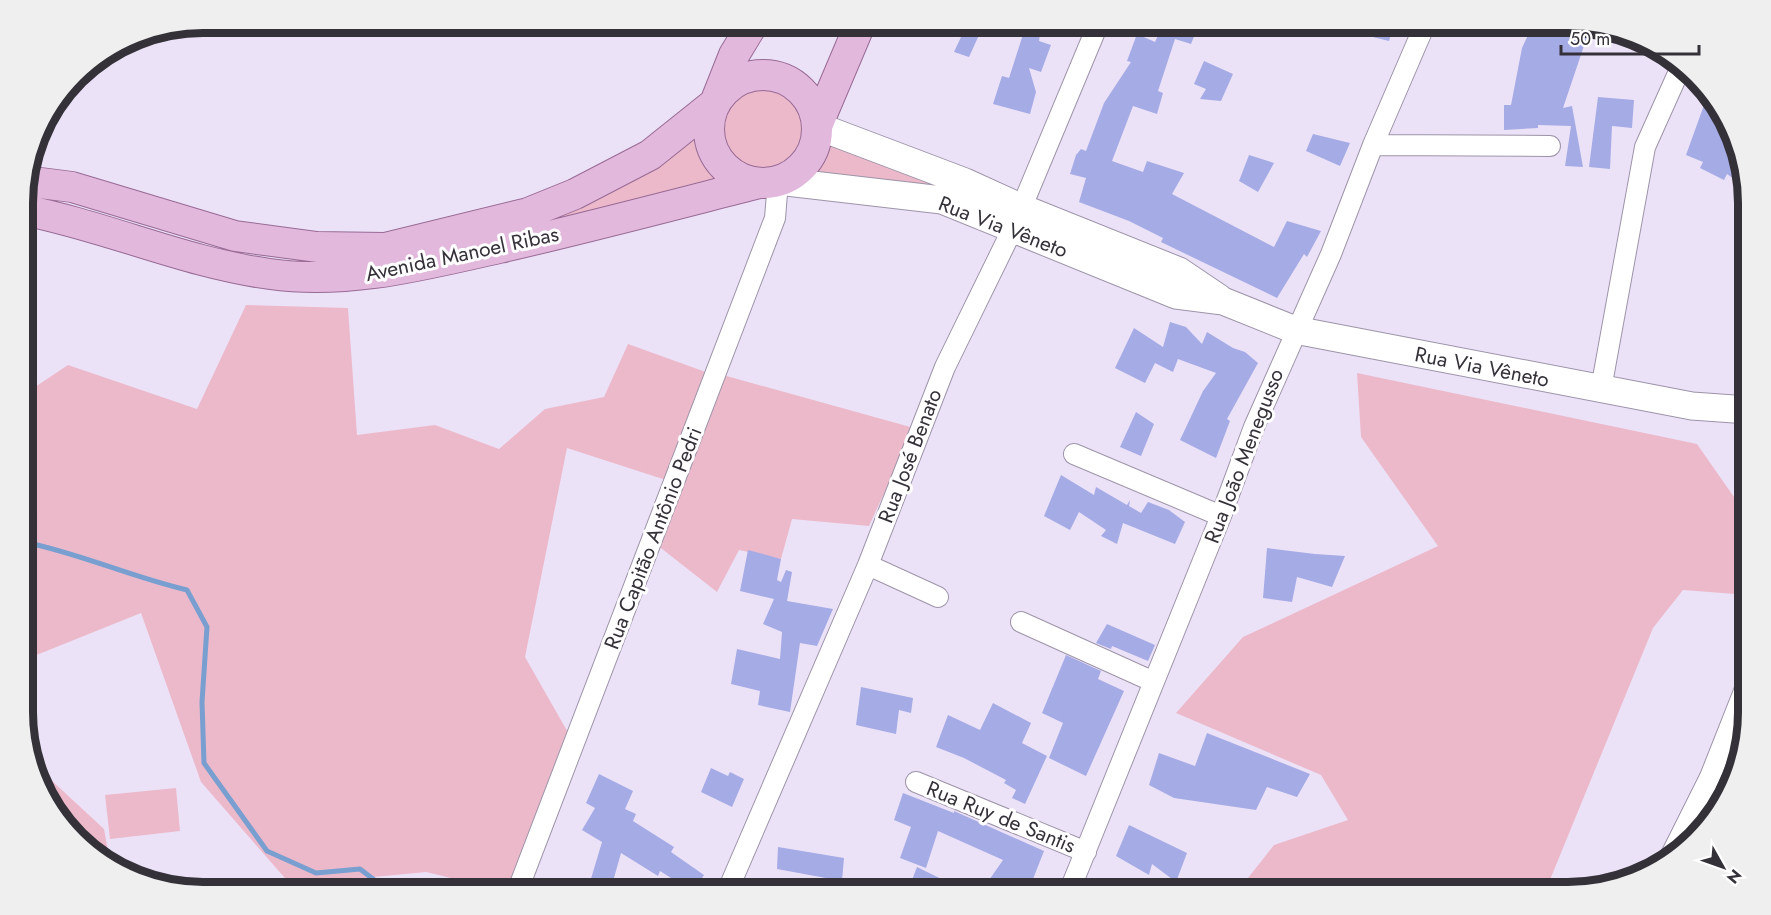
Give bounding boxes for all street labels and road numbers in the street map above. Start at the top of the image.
street label: Rua Via Vêneto [934,189,1072,265]
street label: Avenida Manoel Ribas [363,219,561,289]
street label: Rua Via Vêneto [1412,339,1552,395]
street label: Rua João Menegusso [1197,364,1291,548]
street label: Rua José Benato [871,385,949,527]
street label: Rua Capitão Antônio Pedri [597,422,709,654]
street label: Rua Ruy de Santis [922,773,1080,861]

